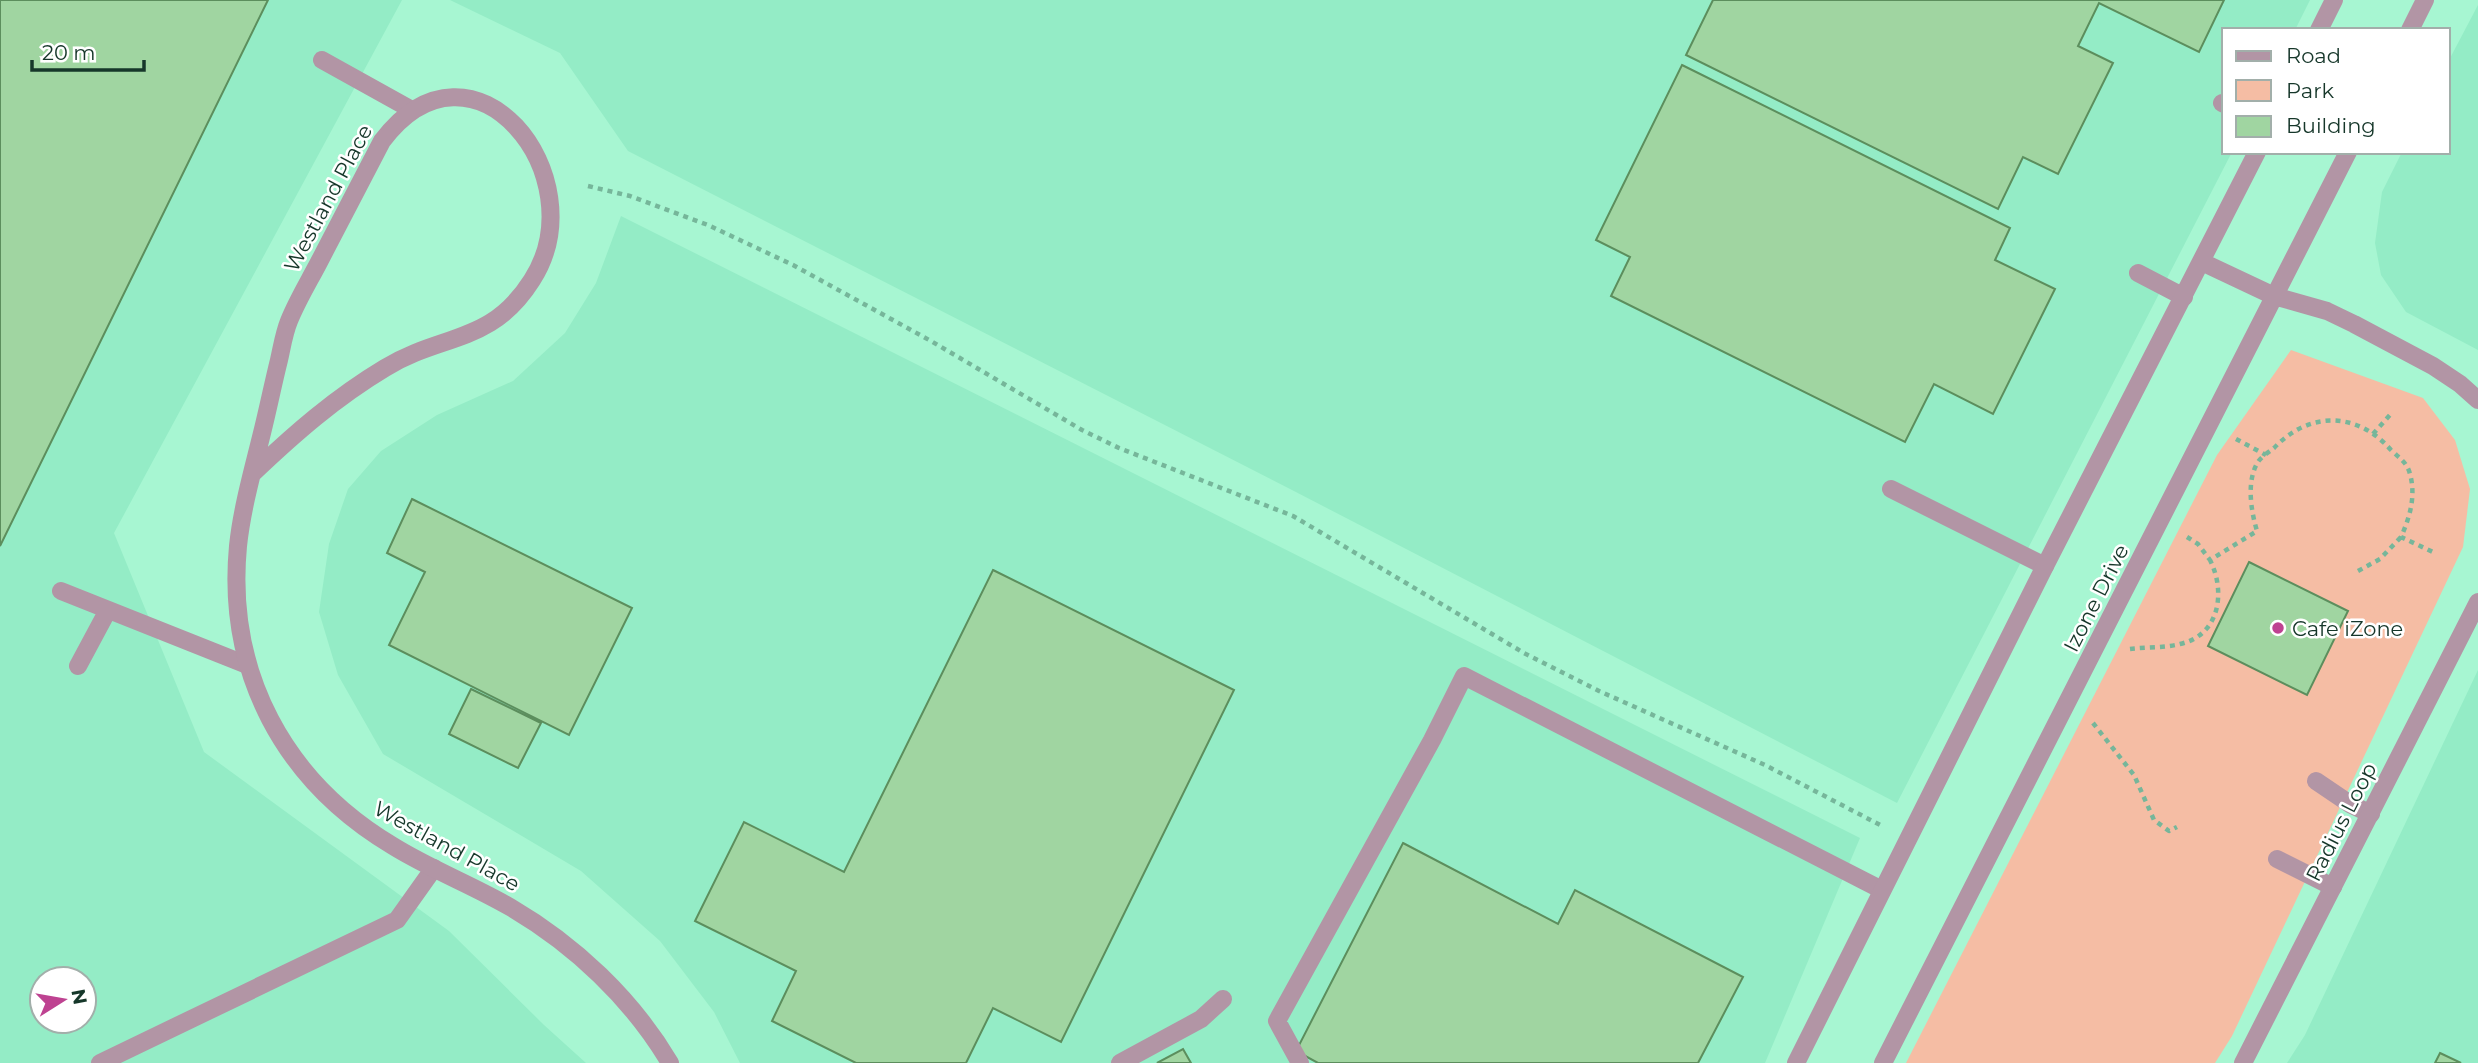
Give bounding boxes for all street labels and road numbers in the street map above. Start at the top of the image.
street label: Westland Place [279,120,377,276]
street label: Izone Drive [2058,540,2134,656]
street label: Radius Loop [2300,758,2382,886]
street label: Westland Place [370,796,524,896]

